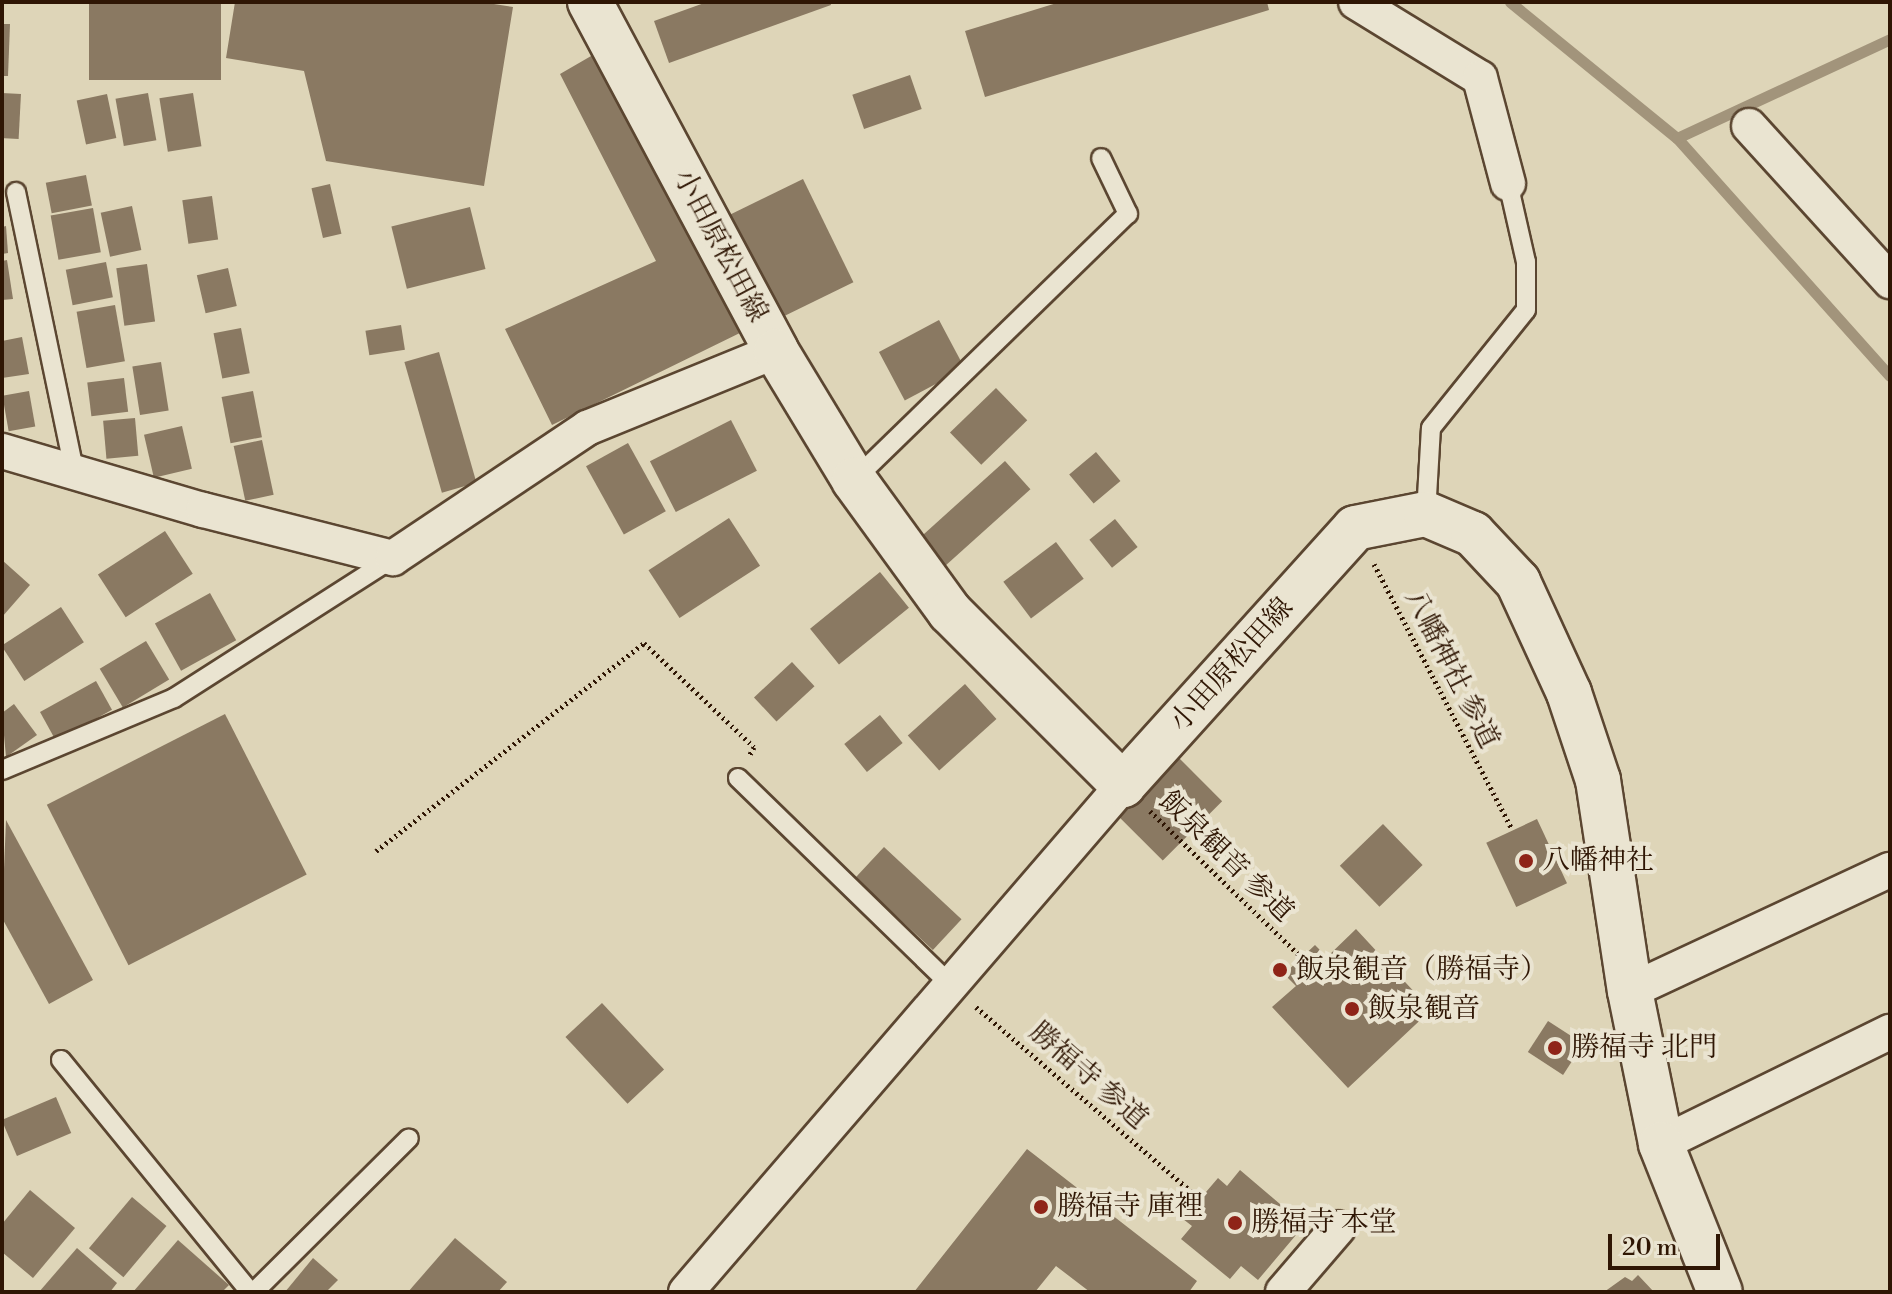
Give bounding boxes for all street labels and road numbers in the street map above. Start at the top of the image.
street label: 小田原松田線 [666,164,774,328]
street label: 八幡神社 参道 [1397,584,1505,754]
street label: 小田原松田線 [1163,591,1301,739]
street label: 飯泉観音 参道 [1152,785,1300,929]
street label: 勝福寺 参道 [1022,1016,1154,1136]

